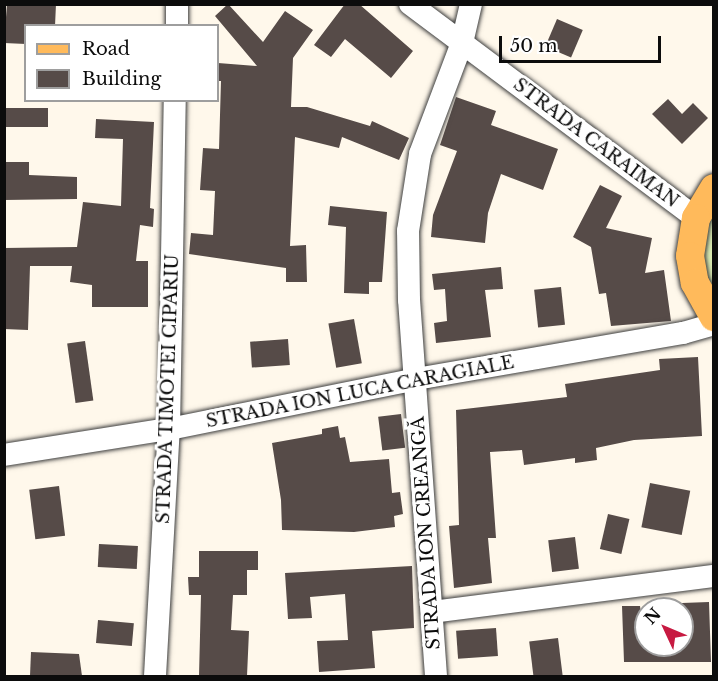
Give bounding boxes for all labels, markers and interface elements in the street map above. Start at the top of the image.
legend [24,24,219,102]
scale bar [502,24,664,62]
text: 50 m [510,35,558,57]
text: Road [82,38,130,60]
text: Building [82,68,161,90]
street label: STRADA CARAIMAN [509,74,683,212]
street label: STRADA TIMOTEI CIPARIU [152,253,184,525]
street label: STRADA ION LUCA CARAGIALE [203,351,517,433]
street label: STRADA ION CREANGĂ [407,415,445,651]
north arrow [634,597,694,657]
text: N [640,604,665,628]

